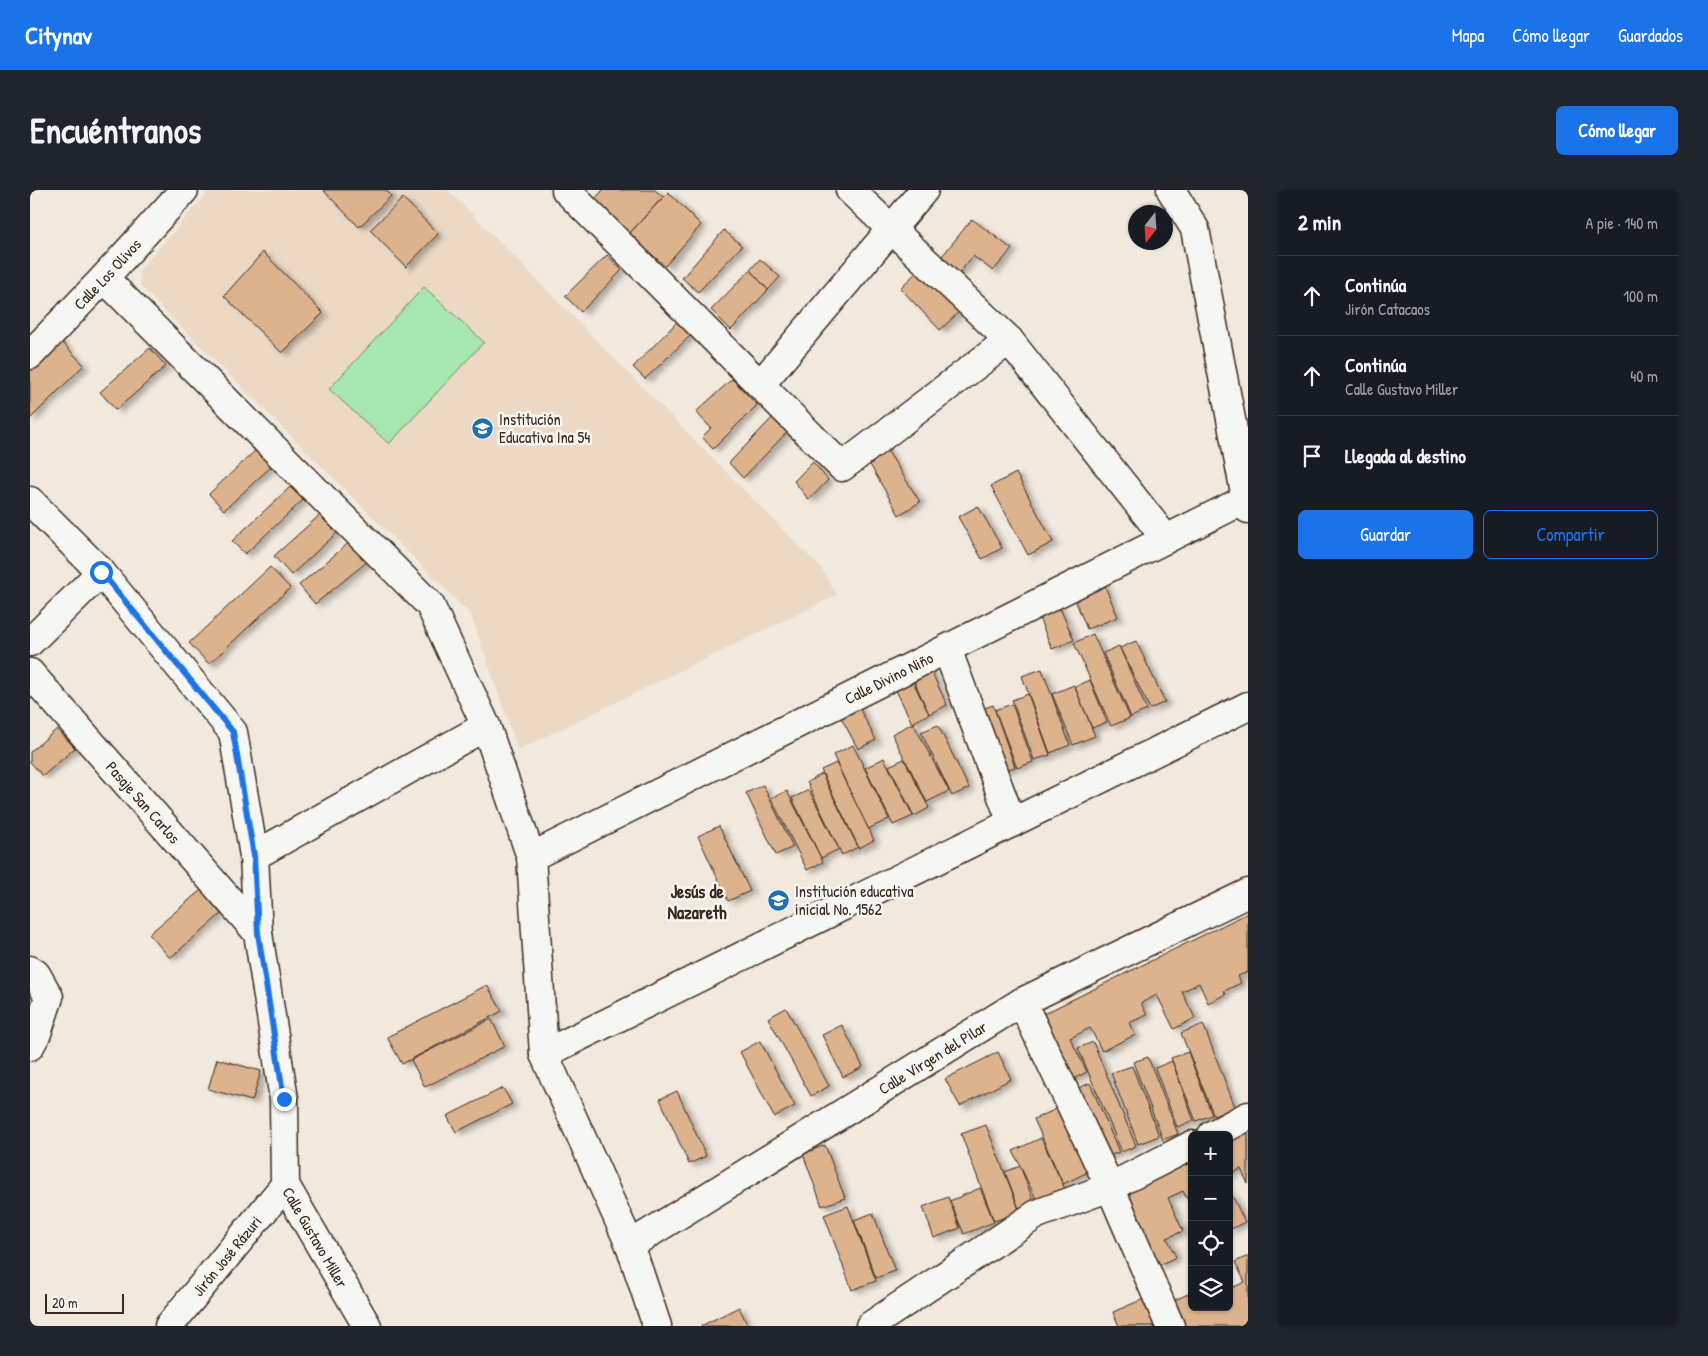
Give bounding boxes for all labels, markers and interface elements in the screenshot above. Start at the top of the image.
text: Citynav [25,19,92,51]
text: Mapa [1452,23,1484,48]
text: Cómo llegar [1512,23,1590,48]
text: Guardados [1618,23,1683,48]
button: Cómo llegar [1556,106,1678,155]
text: Encuéntranos [30,107,201,154]
north arrow [1128,205,1173,250]
text: 2 min [1298,208,1341,237]
text: A pie · 140 m [1586,212,1658,234]
street label: Calle Los Olivos [68,233,146,314]
text: Continúa [1345,272,1406,298]
icon: ahead [1298,282,1326,310]
text: 100 m [1623,285,1658,307]
text: Jirón Catacaos [1345,298,1430,320]
text: Continúa [1345,352,1406,378]
icon: ahead [1298,362,1326,390]
text: 40 m [1630,365,1658,387]
text: Calle Gustavo Miller [1345,378,1458,400]
place label: Institución Educativa Ina 54 [499,408,590,448]
school or university icon: Institución Educativa Ina 54 [471,416,495,440]
icon: arrive [1298,442,1326,470]
text: Llegada al destino [1345,443,1466,469]
button: Guardar [1298,510,1473,559]
button: Compartir [1483,510,1658,559]
route start [90,561,113,584]
street label: Calle Divino Niño [841,646,937,709]
street label: Pasaje San Carlos [101,756,186,848]
district label: Jesús de Nazareth [667,879,727,925]
place label: Institución educativa inicial No. 1562 [795,880,914,920]
school or university icon: Institución educativa inicial No. 1562 [767,888,791,912]
street label: Calle Virgen del Pilar [874,1015,991,1099]
route end [273,1088,296,1111]
map controls [1188,1131,1233,1311]
button: + [1188,1131,1233,1176]
button: − [1188,1176,1233,1221]
street label: Calle Gustavo Miller [277,1183,353,1292]
street label: Jirón José Rázuri [187,1211,267,1301]
button: locate [1188,1221,1233,1266]
button: layers [1188,1266,1233,1311]
scale bar [45,1291,124,1314]
text: 20 m [52,1293,78,1312]

